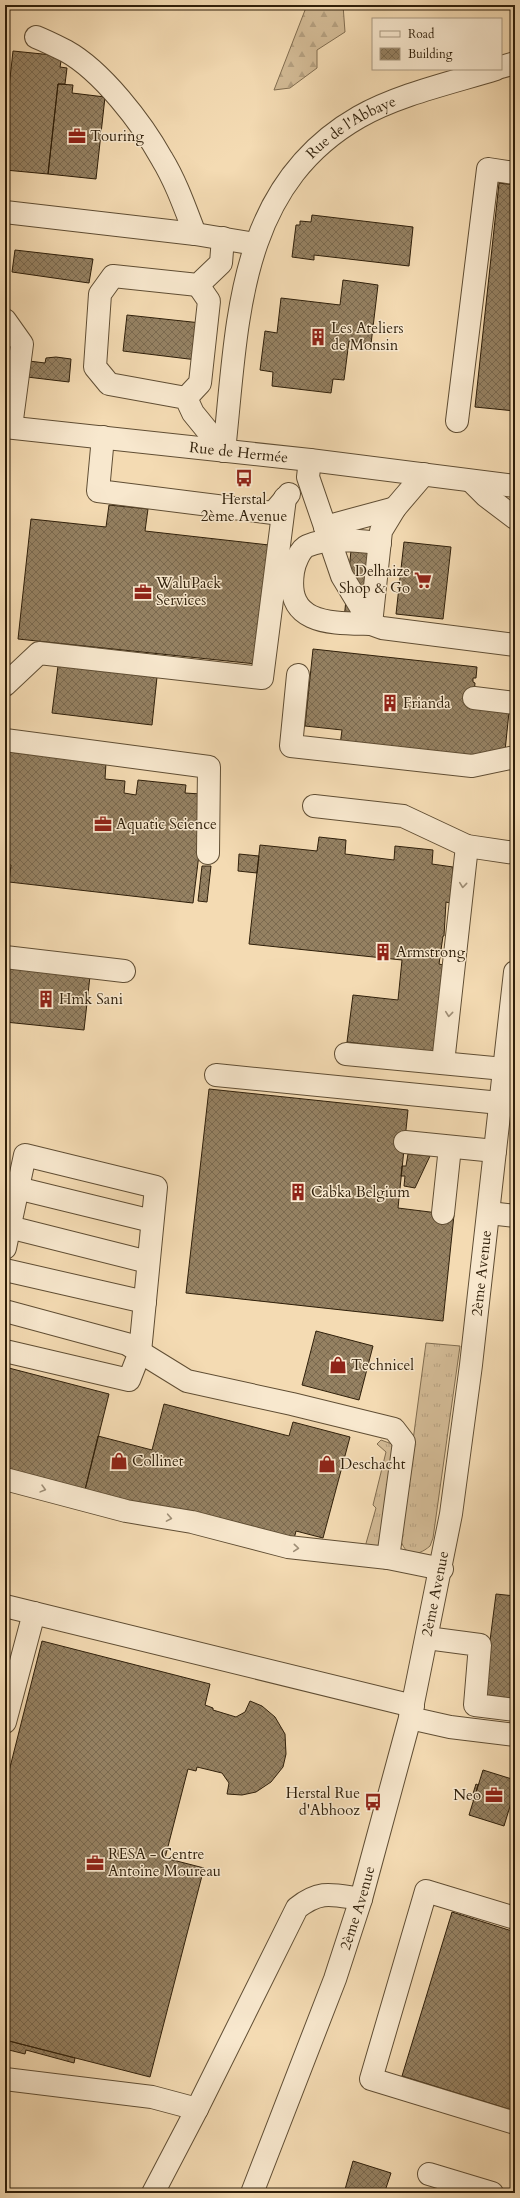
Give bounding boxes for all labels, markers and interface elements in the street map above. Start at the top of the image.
legend [372,18,502,70]
text: Road [408,26,435,42]
text: Building [408,46,453,62]
street label: Rue de l'Abbaye [302,91,399,163]
office icon: Touring [67,126,87,146]
place label: Touring [90,126,145,146]
place label: Les Ateliers de Monsin [331,318,404,355]
building icon: Les Ateliers de Monsin [308,327,328,347]
street label: Rue de Hermée [188,437,289,468]
bus stop icon: Herstal 2ème Avenue [234,468,254,488]
place label: Herstal 2ème Avenue [201,489,288,526]
place label: Delhaize Shop & Go [339,561,410,598]
supermarket icon: Delhaize Shop & Go [413,570,433,590]
place label: WaluPack Services [155,573,221,610]
office icon: WaluPack Services [133,582,153,602]
building icon: Frianda [380,693,400,713]
place label: Frianda [403,693,451,713]
office icon: Aquatic Science [93,814,113,834]
place label: Aquatic Science [116,814,217,834]
one-way arrow [458,882,467,888]
building icon: Armstrong [373,942,393,962]
place label: Armstrong [396,942,466,962]
building icon: Hmk Sani [36,989,56,1009]
place label: Hmk Sani [59,989,123,1009]
one-way arrow [444,1011,453,1017]
building icon: Cabka Belgium [288,1182,308,1202]
place label: Cabka Belgium [311,1182,410,1202]
street label: 2ème Avenue [467,1229,496,1317]
shop icon: Technicel [328,1355,348,1375]
place label: Technicel [351,1355,414,1375]
shop icon: Collinet [109,1451,129,1471]
place label: Collinet [132,1451,184,1471]
shop icon: Deschacht [317,1454,337,1474]
place label: Deschacht [340,1454,406,1474]
one-way arrow [39,1484,46,1493]
one-way arrow [166,1514,172,1522]
one-way arrow [293,1543,299,1552]
street label: 2ème Avenue [417,1549,453,1638]
place label: Herstal Rue d'Abhooz [286,1783,360,1820]
place label: Neo [453,1785,481,1805]
office icon: Neo [484,1785,504,1805]
bus stop icon: Herstal Rue d'Abhooz [363,1792,383,1812]
place label: RESA - Centre Antoine Moureau [108,1844,221,1881]
office icon: RESA - Centre Antoine Moureau [85,1853,105,1873]
street label: 2ème Avenue [335,1864,380,1952]

